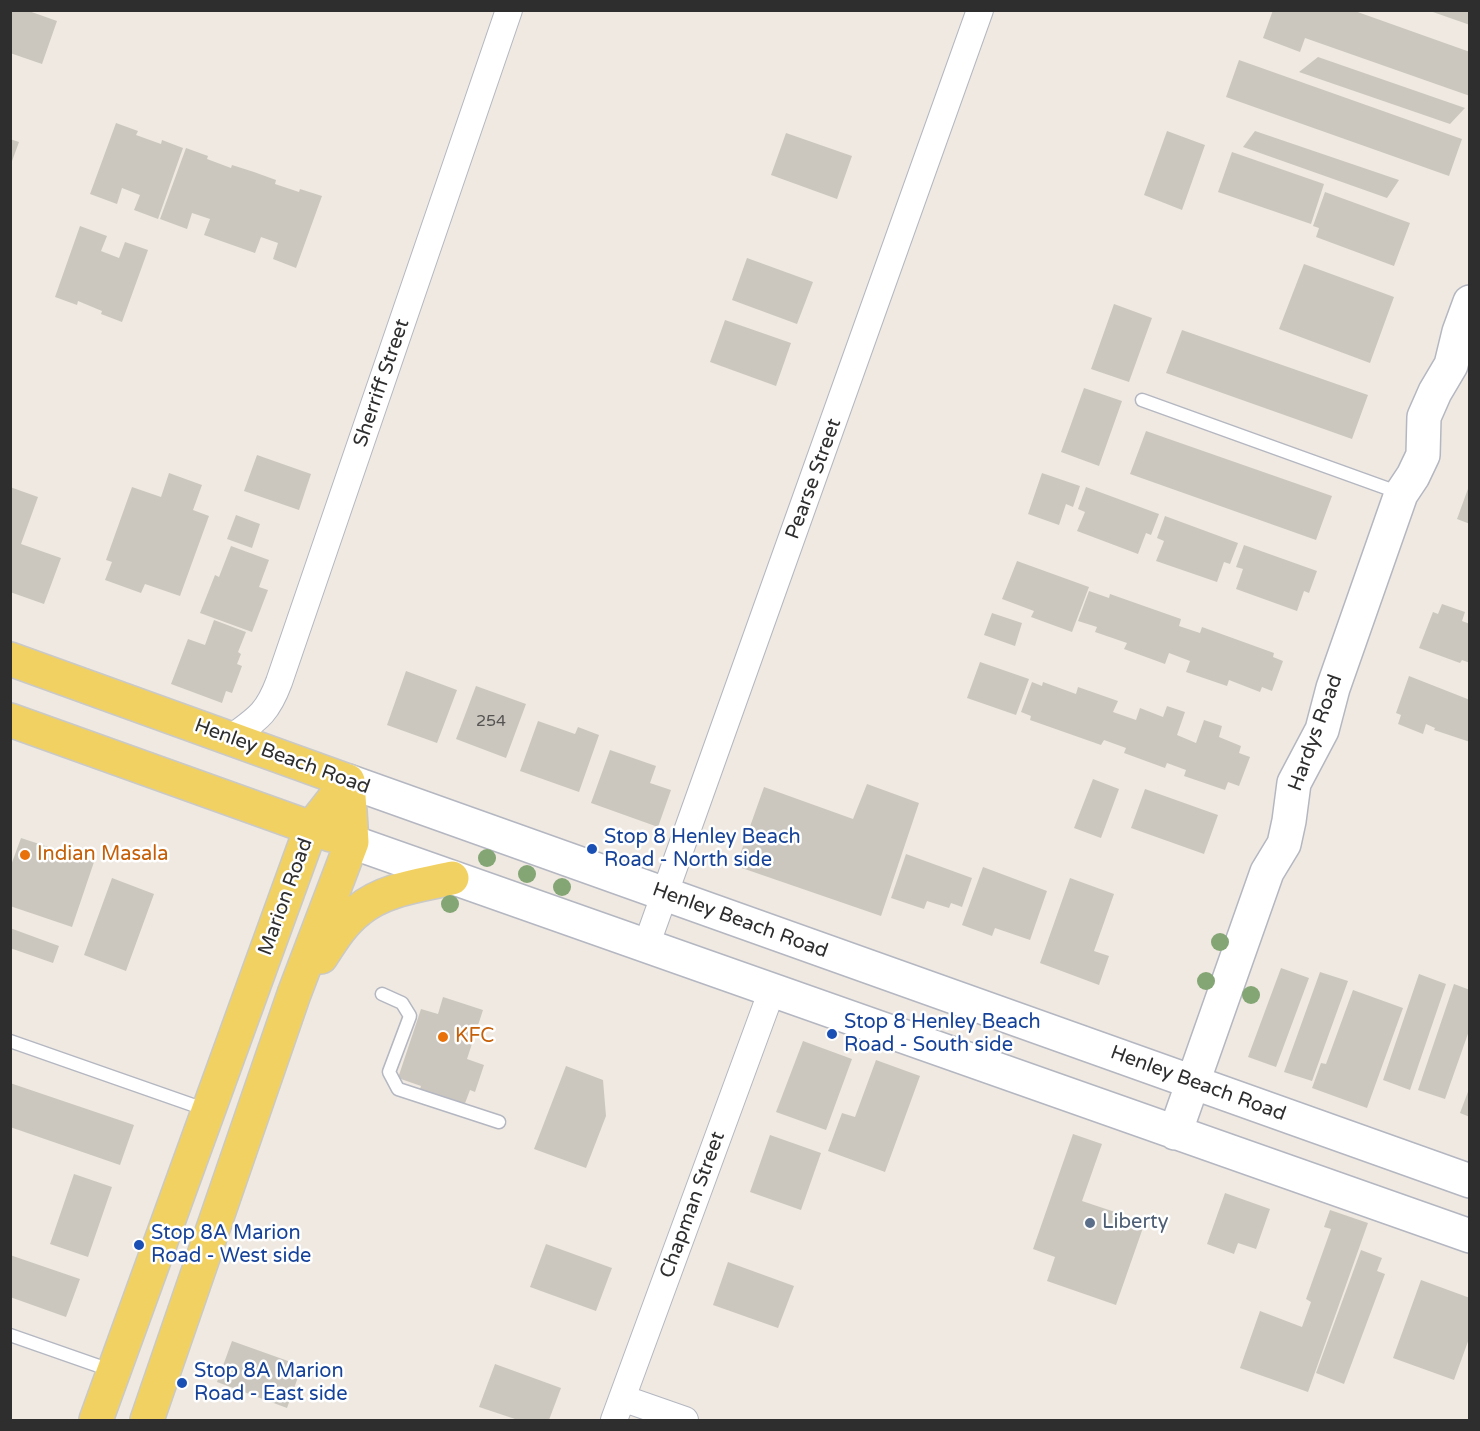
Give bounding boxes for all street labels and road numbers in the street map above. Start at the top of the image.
street label: Sherriff Street [349,316,415,450]
street label: Pearse Street [781,415,847,543]
street label: Hardys Road [1284,672,1348,794]
street label: Henley Beach Road [191,714,373,800]
street label: Marion Road [254,835,318,959]
street label: Henley Beach Road [649,878,831,964]
street label: Henley Beach Road [1107,1041,1289,1127]
street label: Chapman Street [655,1129,731,1281]

